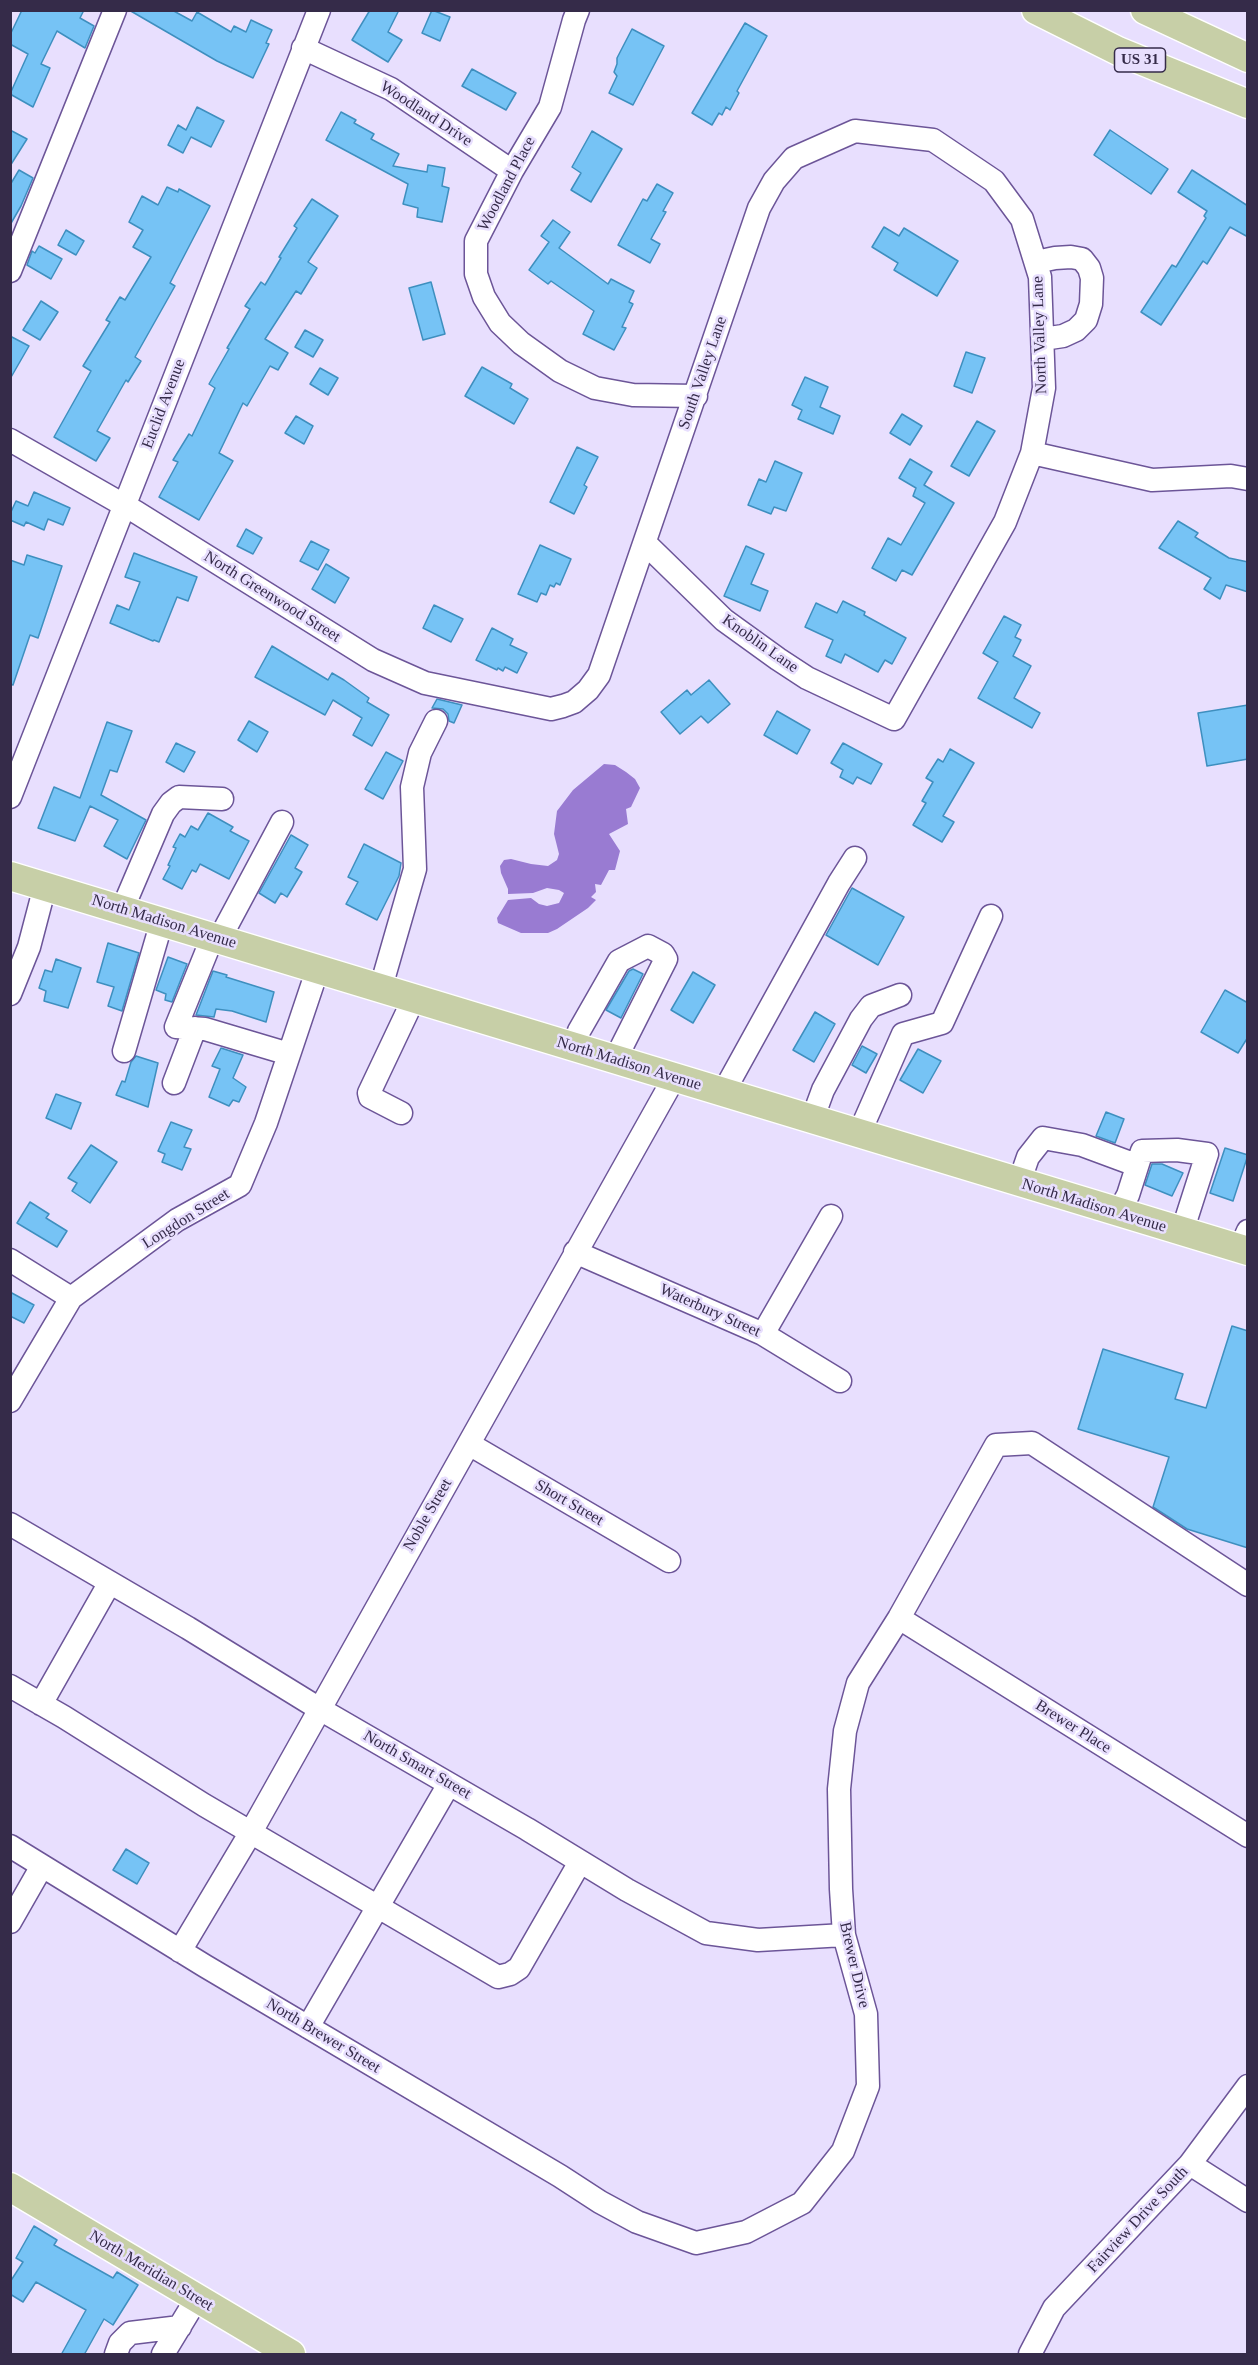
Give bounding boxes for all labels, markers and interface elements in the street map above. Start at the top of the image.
road number: US 31 [1114,48,1166,72]
street label: Woodland Drive [376,77,476,151]
street label: Woodland Place [474,134,540,234]
street label: North Valley Lane [1028,276,1052,394]
street label: South Valley Lane [675,314,731,432]
street label: Euclid Avenue [138,357,190,451]
street label: North Greenwood Street [200,547,344,647]
street label: Knoblin Lane [718,611,802,677]
street label: North Madison Avenue [90,891,238,953]
street label: North Madison Avenue [555,1033,703,1095]
street label: North Madison Avenue [1020,1175,1168,1237]
street label: Longdon Street [139,1185,233,1253]
street label: Waterbury Street [657,1280,763,1342]
street label: Noble Street [400,1475,456,1555]
street label: Short Street [531,1476,607,1530]
street label: Brewer Place [1032,1696,1114,1758]
street label: North Smart Street [360,1726,474,1804]
street label: Brewer Drive [835,1920,873,2010]
street label: North Brewer Street [262,1994,384,2078]
street label: Fairview Drive South [1084,2163,1192,2277]
street label: North Meridian Street [85,2226,217,2316]

